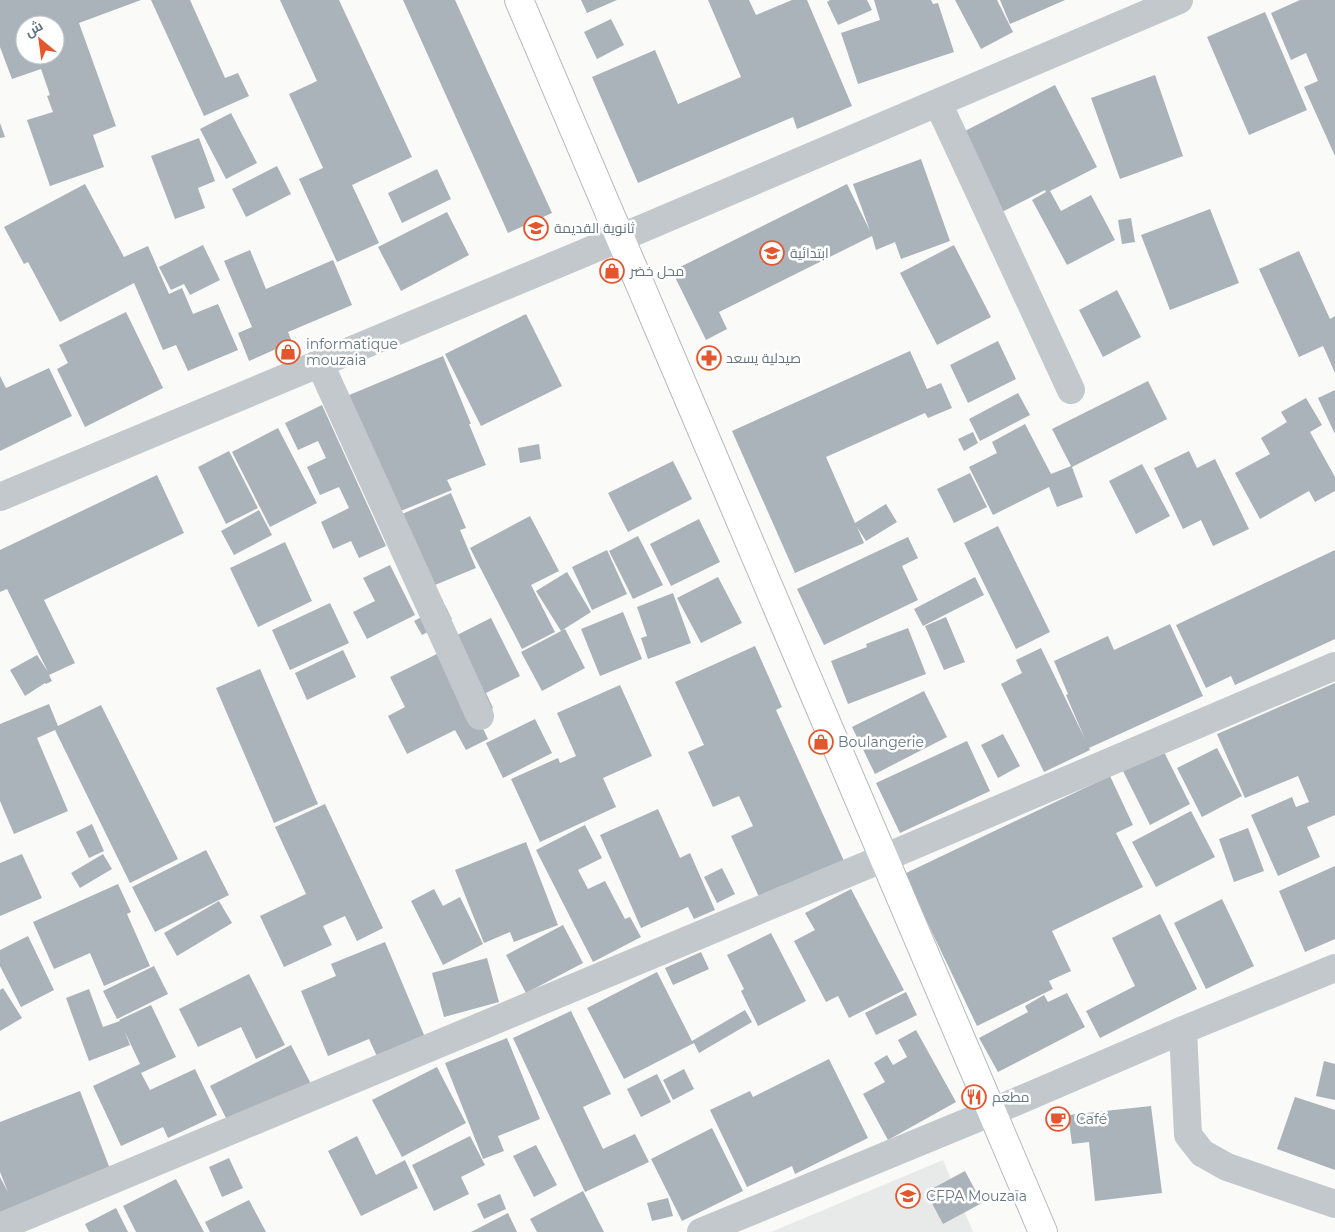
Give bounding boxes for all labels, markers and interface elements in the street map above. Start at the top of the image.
north arrow [15,15,65,65]
text: ش [21,16,46,41]
school or university icon: ثانوية القديمة [523,215,549,241]
place label: ثانوية القديمة [554,219,635,237]
school or university icon: ابتدائية [759,240,785,266]
place label: ابتدائية [790,244,829,262]
shop icon: محل خضر [599,258,625,284]
place label: محل خضر [629,262,684,280]
place label: informatique mouzaia [306,335,398,369]
shop icon: informatique mouzaia [275,339,301,365]
pharmacy icon: صيدلية يسعد [696,345,722,371]
place label: صيدلية يسعد [726,349,801,367]
shop icon: Boulangerie [808,729,834,755]
place label: Boulangerie [838,733,924,751]
restaurant icon: مطعم [961,1084,987,1110]
place label: مطعم [992,1088,1030,1107]
cafe icon: Café [1045,1106,1071,1132]
place label: Café [1076,1110,1107,1128]
school or university icon: CFPA Mouzaïa [895,1183,921,1209]
place label: CFPA Mouzaïa [926,1187,1027,1205]

